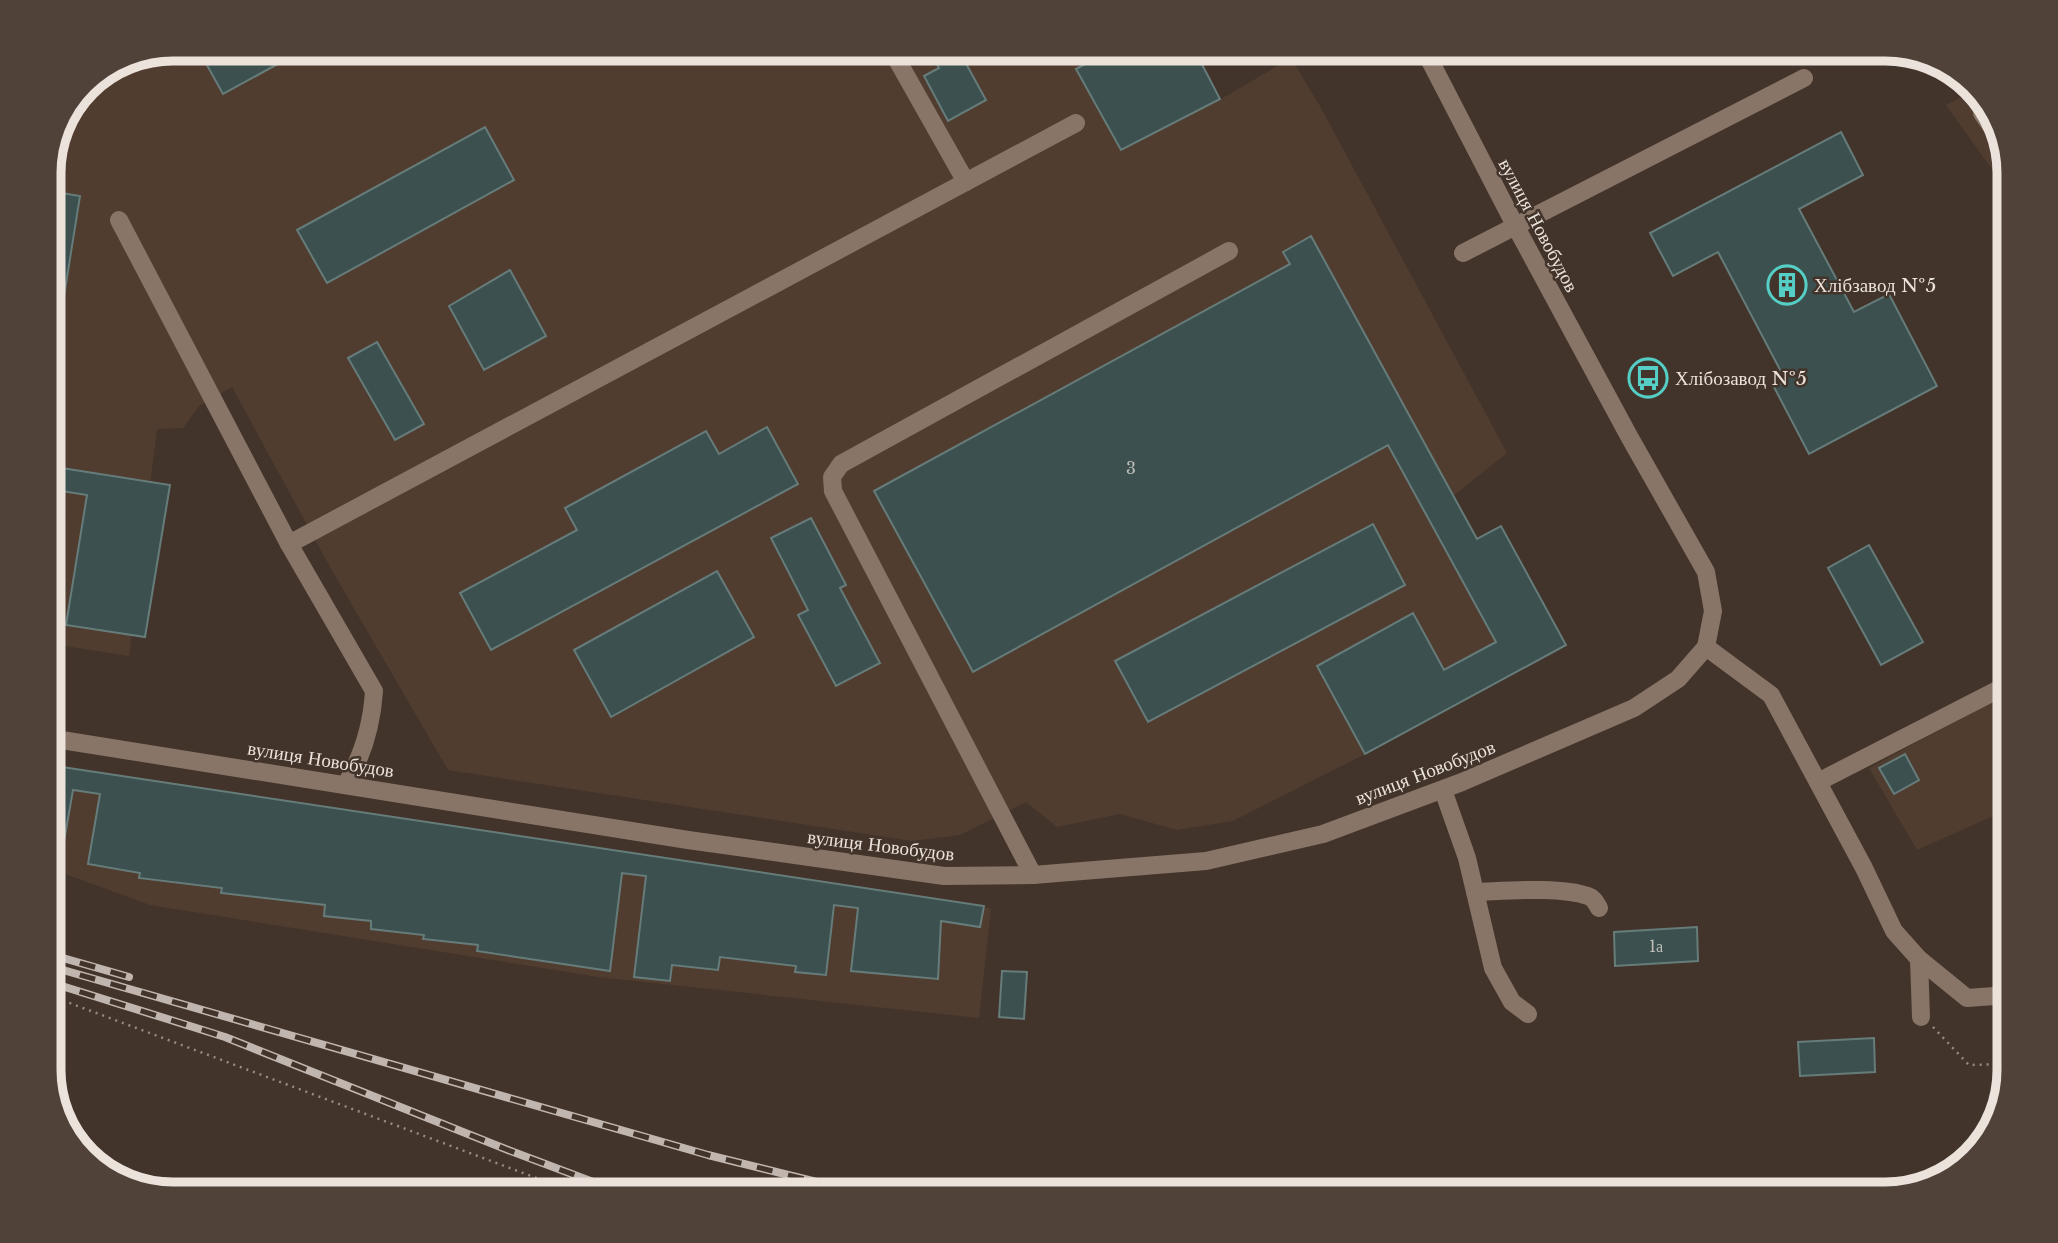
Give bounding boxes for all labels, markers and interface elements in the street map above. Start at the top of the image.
street label: вулиця Новобудов [1494,155,1583,296]
building icon: Хлібзавод №5 [1766,264,1808,306]
place label: Хлібзавод №5 [1814,274,1936,297]
bus stop icon: Хлібозавод №5 [1627,357,1669,399]
place label: Хлібозавод №5 [1675,367,1807,390]
house number: 3 [1126,458,1136,478]
street label: вулиця Новобудов [1352,735,1498,810]
street label: вулиця Новобудов [246,737,396,782]
street label: вулиця Новобудов [806,825,956,866]
house number: 1а [1649,936,1663,956]

